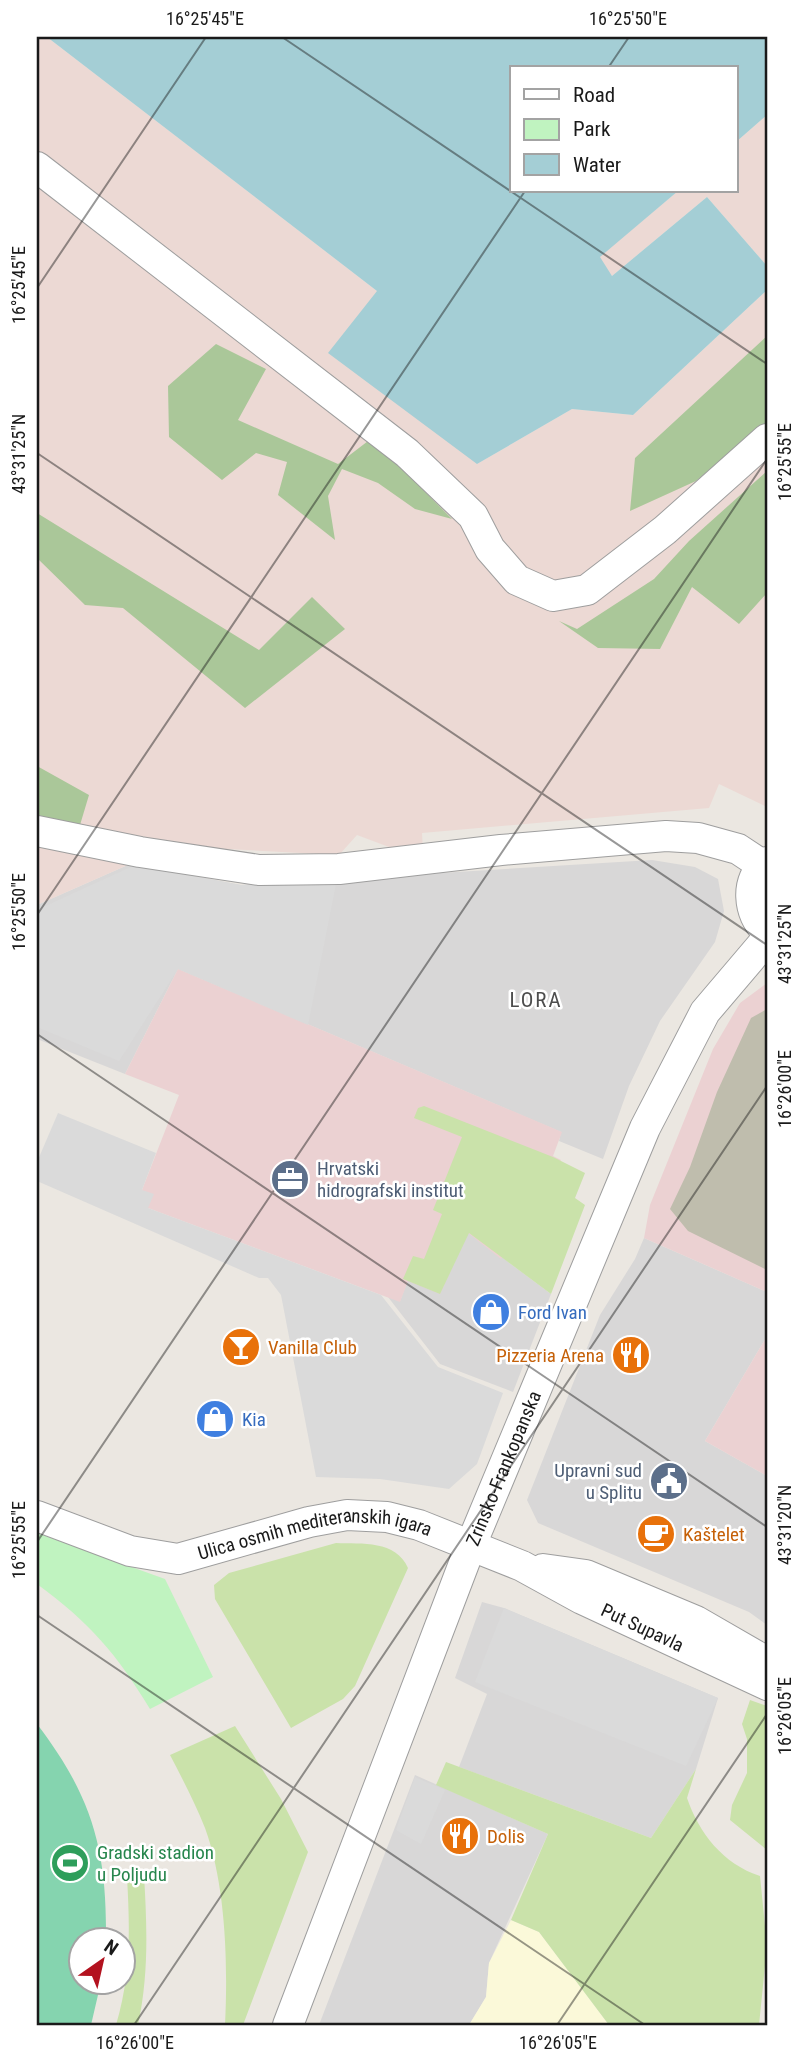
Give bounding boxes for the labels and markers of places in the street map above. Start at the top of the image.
place label: Hrvatski hidrografski institut [317,1157,464,1202]
office icon: Hrvatski hidrografski institut [269,1158,311,1200]
shop icon: Ford Ivan [470,1291,512,1333]
place label: Ford Ivan [518,1301,587,1324]
bar icon: Vanilla Club [220,1326,262,1368]
restaurant icon: Pizzeria Arena [610,1334,652,1376]
place label: Vanilla Club [268,1336,357,1359]
place label: Pizzeria Arena [496,1344,604,1367]
shop icon: Kia [194,1398,236,1440]
place label: Kia [242,1408,266,1431]
place label: Upravni sud u Splitu [554,1459,642,1504]
public building icon: Upravni sud u Splitu [648,1460,690,1502]
cafe icon: Kaštelet [635,1513,677,1555]
place label: Kaštelet [683,1523,745,1546]
restaurant icon: Dolis [439,1815,481,1857]
place label: Dolis [487,1825,525,1848]
place label: Gradski stadion u Poljudu [97,1841,214,1886]
sports icon: Gradski stadion u Poljudu [49,1842,91,1884]

